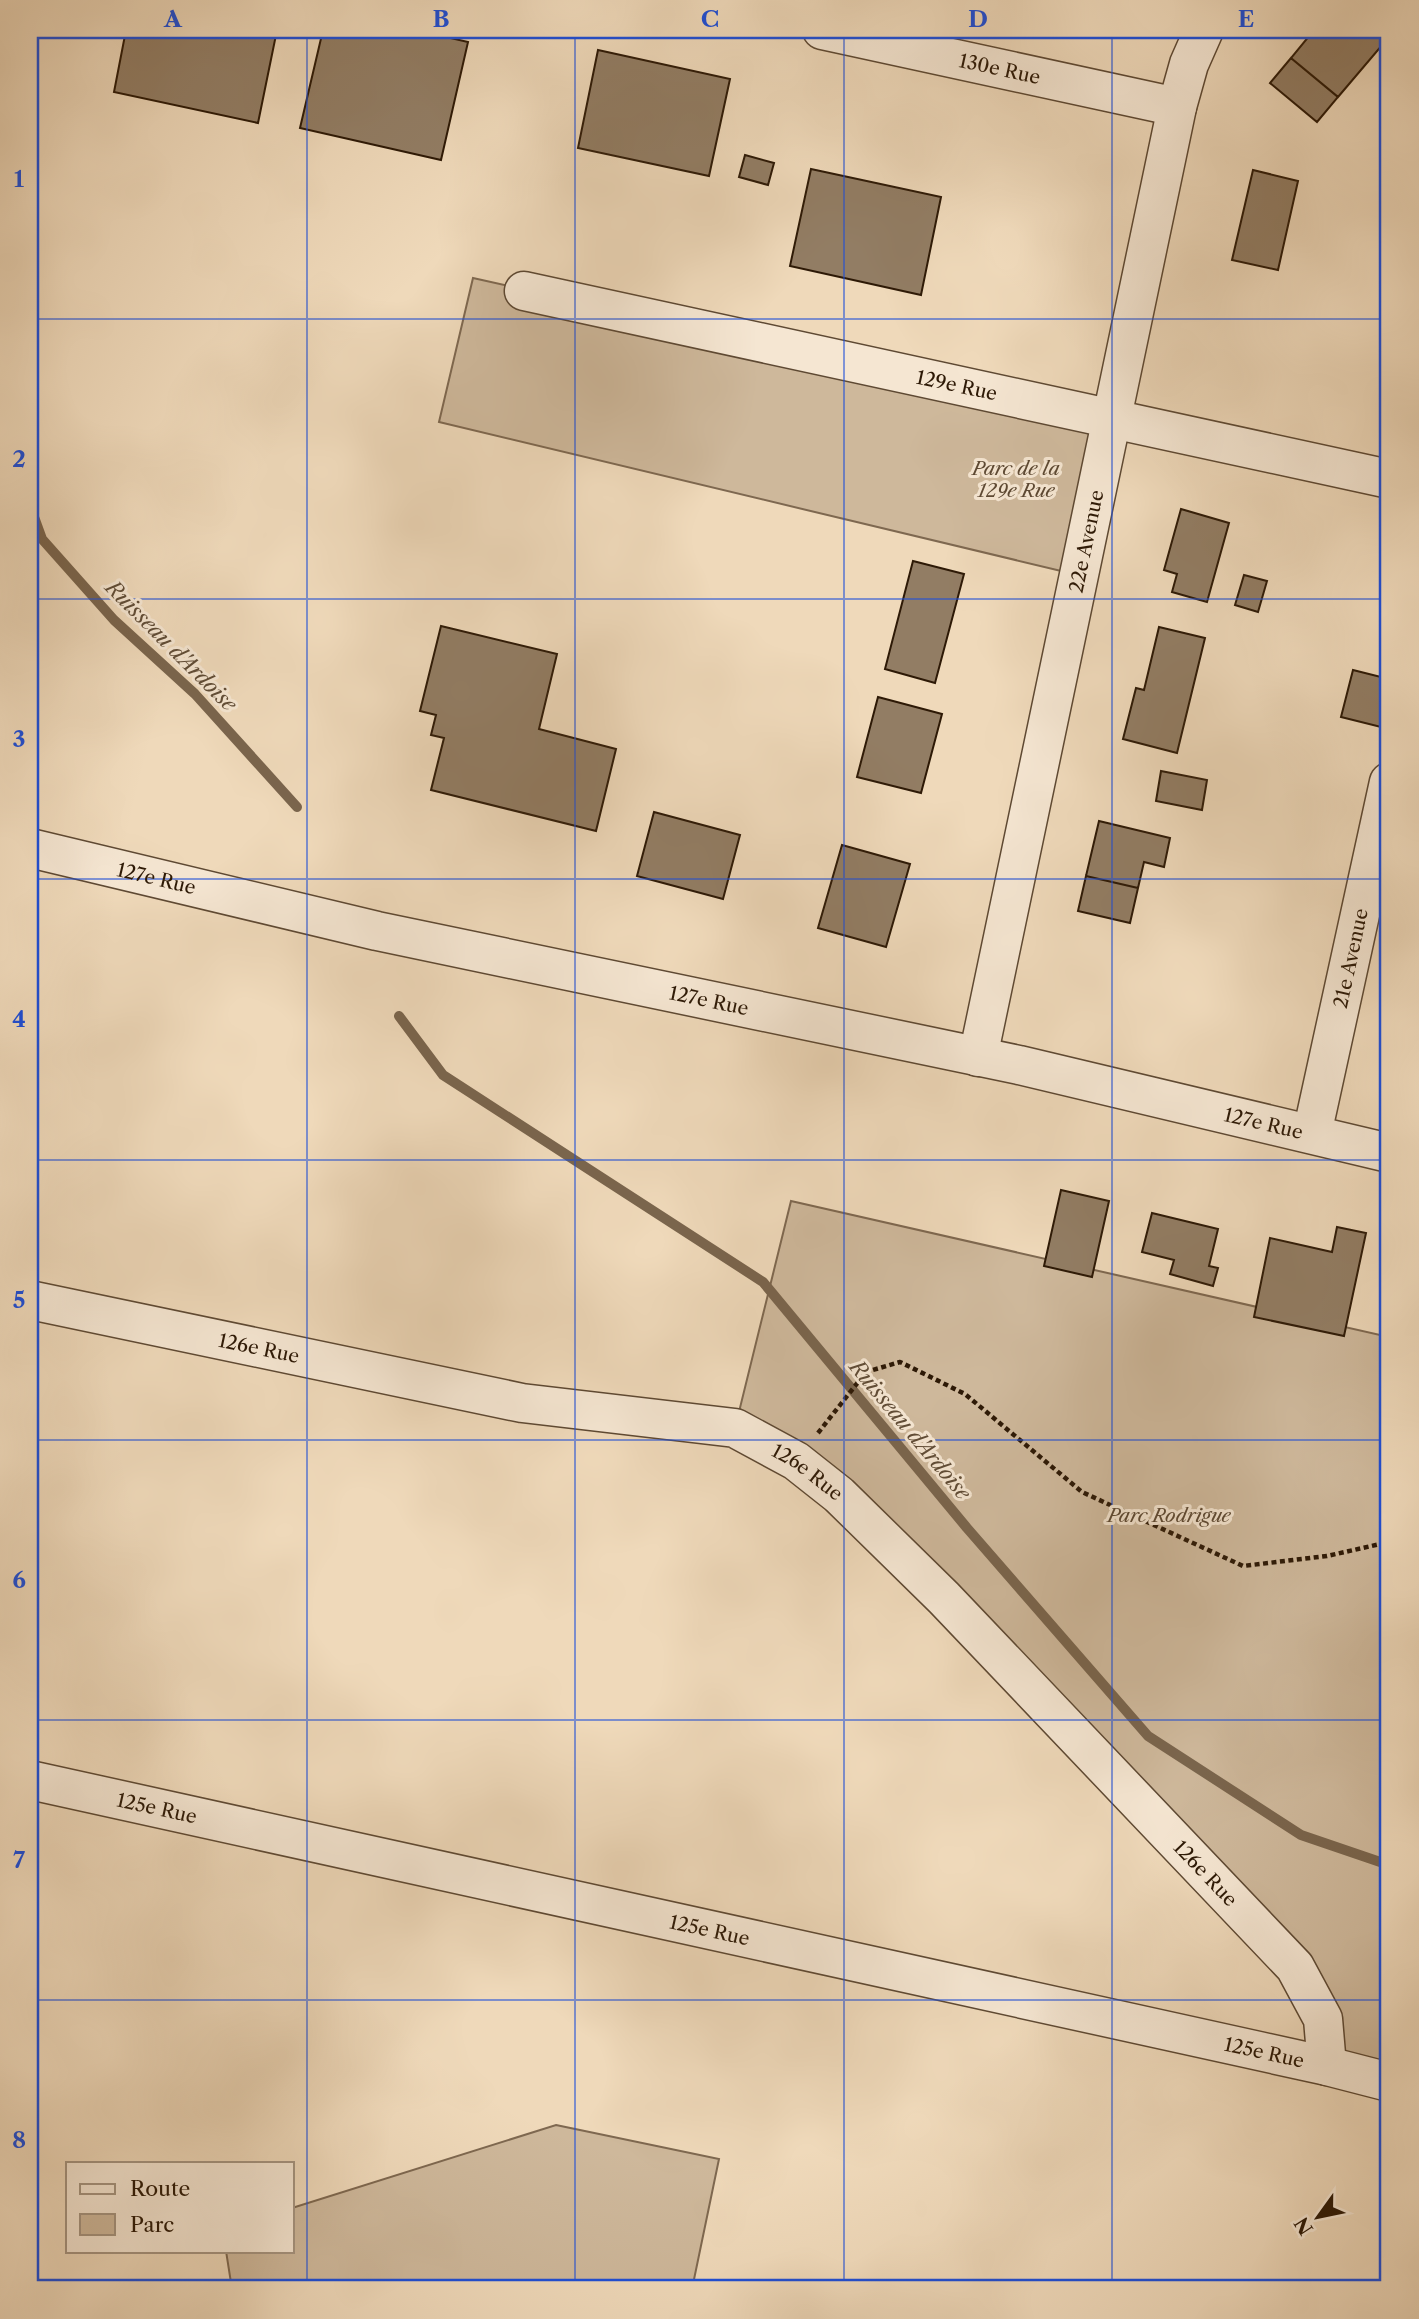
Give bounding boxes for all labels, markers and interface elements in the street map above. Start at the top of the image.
text: A [163,5,183,33]
text: B [432,5,450,33]
text: C [701,5,719,33]
text: D [968,5,988,33]
text: E [1238,5,1254,33]
street label: 130e Rue [957,49,1043,89]
text: 1 [14,165,25,193]
street label: 129e Rue [914,366,999,406]
text: 2 [12,445,26,473]
park label: Parc de la 129e Rue [970,457,1060,502]
street label: 22e Avenue [1065,488,1108,595]
water label: Ruisseau d'Ardoise [99,574,243,717]
text: 3 [13,725,26,753]
street label: 127e Rue [115,858,198,899]
street label: 21e Avenue [1329,906,1373,1010]
street label: 127e Rue [667,981,751,1020]
text: 4 [12,1005,26,1033]
street label: 127e Rue [1222,1103,1305,1144]
text: 5 [13,1286,25,1314]
street label: 126e Rue [216,1329,301,1368]
water label: Ruisseau d'Ardoise [843,1353,977,1505]
street label: 126e Rue [768,1439,847,1505]
park label: Parc Rodrigue [1105,1504,1231,1527]
text: 6 [12,1566,26,1594]
street label: 125e Rue [115,1789,199,1828]
street label: 126e Rue [1169,1836,1242,1911]
text: 7 [13,1846,25,1874]
street label: 125e Rue [667,1910,752,1950]
street label: 125e Rue [1222,2033,1306,2073]
text: 8 [12,2126,26,2154]
legend [66,2162,294,2252]
text: Route [130,2176,190,2201]
north arrow [1282,2182,1352,2252]
text: Parc [130,2212,174,2237]
text: N [1290,2213,1318,2239]

